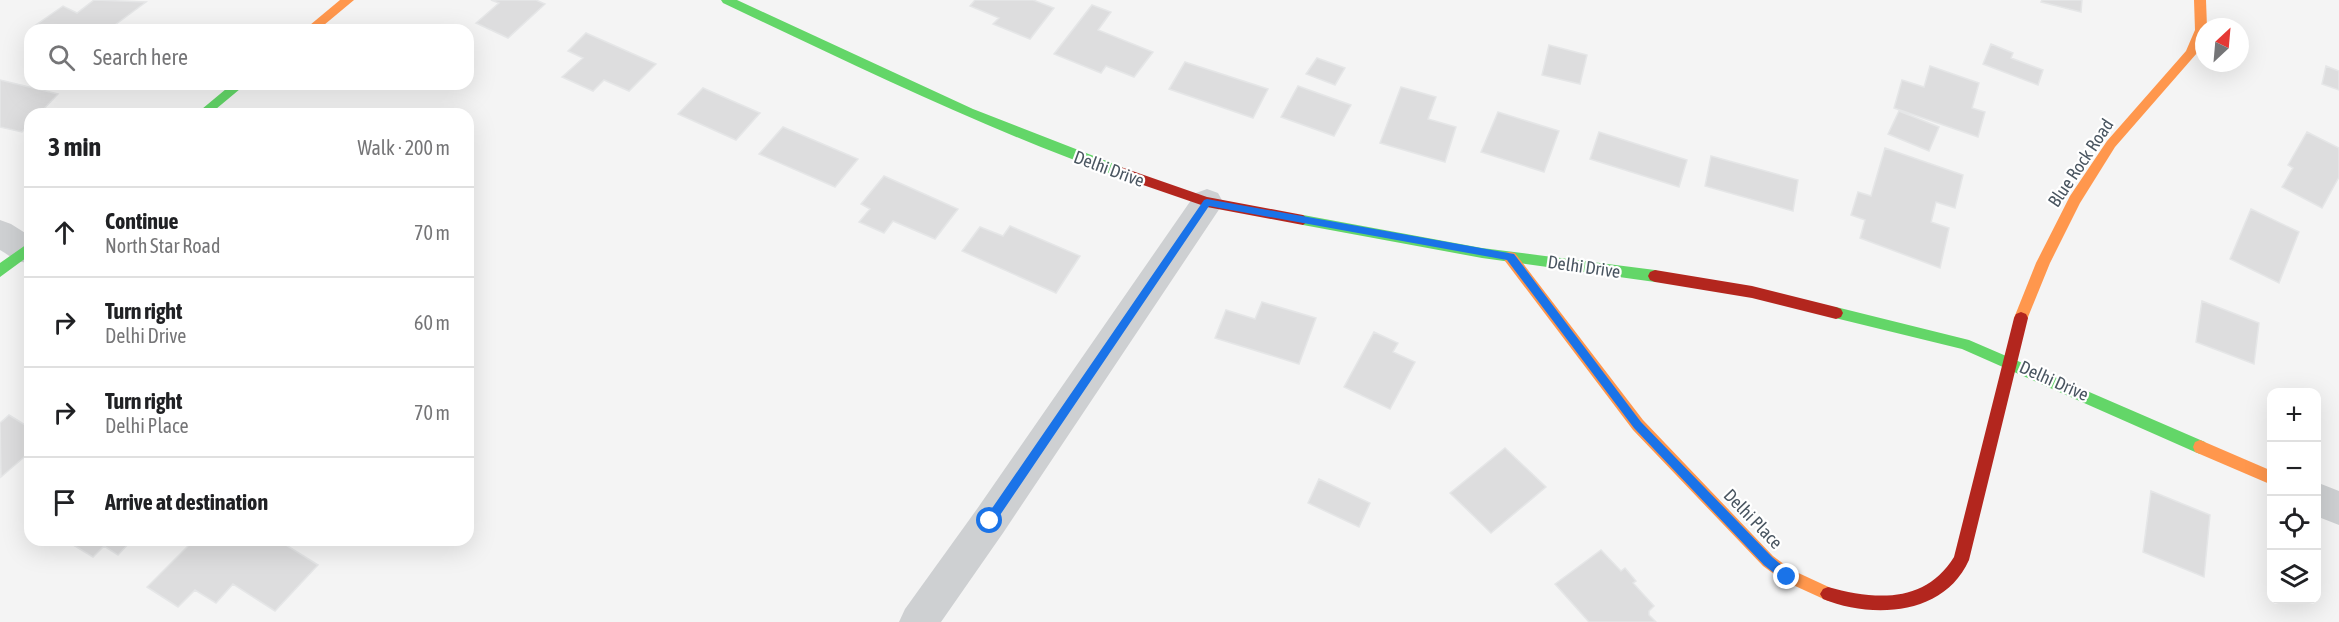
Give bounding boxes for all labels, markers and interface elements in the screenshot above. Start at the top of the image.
north arrow [2195,18,2249,72]
search box [24,24,474,90]
icon: search [45,41,78,74]
text: Search here [93,44,188,70]
street label: Blue Rock Road [2043,115,2118,211]
text: 3 min [48,132,101,162]
text: Walk · 200 m [358,136,450,159]
street label: Delhi Drive [1071,146,1147,191]
text: Continue [105,208,179,234]
icon: ahead [48,216,81,249]
text: 70 m [414,221,450,244]
text: North Star Road [105,234,220,257]
street label: Delhi Drive [1546,251,1622,282]
text: Turn right [105,298,182,324]
icon: right [48,306,81,339]
text: 60 m [414,311,450,334]
text: Delhi Drive [105,324,186,347]
street label: Delhi Drive [2016,356,2092,405]
text: Turn right [105,388,182,414]
map controls [2267,388,2321,604]
button: + [2267,388,2321,442]
icon: right [48,396,81,429]
text: 70 m [414,401,450,424]
text: Delhi Place [105,414,189,437]
button: − [2267,442,2321,496]
street label: Delhi Place [1720,484,1787,553]
icon: arrive [48,486,81,519]
text: Arrive at destination [105,489,268,515]
button: locate [2267,496,2321,550]
route start [976,507,1002,533]
button: layers [2267,550,2321,604]
route end [1773,563,1799,589]

